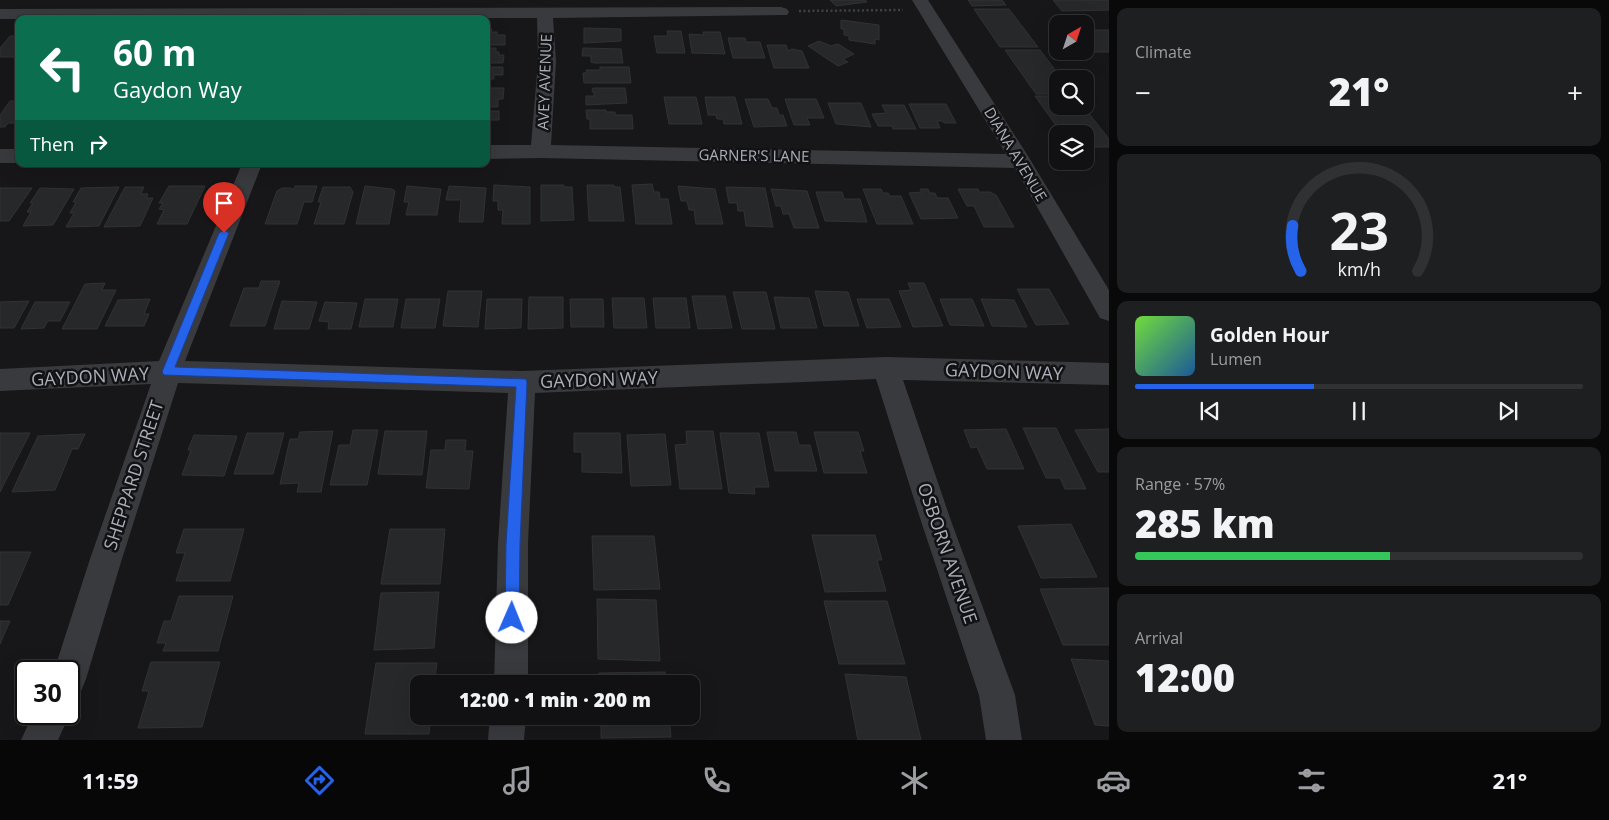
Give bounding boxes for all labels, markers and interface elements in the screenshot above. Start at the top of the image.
north arrow [1049,15,1094,60]
map controls [1049,15,1094,170]
text: 60 m [113,29,196,76]
street label: AVEY AVENUE [532,33,556,131]
icon: left [30,35,95,100]
text: Climate [1135,41,1192,63]
text: 21° [1329,65,1389,117]
button: search [1049,70,1094,115]
text: − [1135,73,1151,111]
text: + [1567,73,1583,111]
text: Gaydon Way [113,74,242,104]
street label: DIANA AVENUE [980,103,1052,205]
button: layers [1049,125,1094,170]
icon: right [84,130,112,158]
text: Then [30,131,74,157]
street label: GARNER'S LANE [698,144,810,166]
pin [203,182,245,233]
icon: arrive [210,189,238,217]
text: 23 [1329,194,1389,265]
text: km/h [1337,257,1381,281]
text: Golden Hour [1210,322,1329,348]
text: Lumen [1210,348,1262,370]
street label: GAYDON WAY [945,357,1064,385]
street label: GAYDON WAY [31,361,150,391]
street label: GAYDON WAY [540,365,659,393]
street label: SHEPPARD STREET [98,397,169,553]
icon: previous [1196,397,1224,425]
icon: pause [1345,397,1373,425]
icon: next [1494,397,1522,425]
text: Range · 57% [1135,473,1225,495]
street label: OSBORN AVENUE [913,479,983,627]
text: 285 km [1135,497,1275,549]
position arrow [485,591,537,643]
text: Arrival [1135,627,1183,649]
text: 12:00 [1135,651,1235,703]
speed limit sign: 30 [15,660,80,725]
text: 12:00 · 1 min · 200 m [459,687,651,713]
icon: directions [302,763,337,798]
icon: music [500,763,535,798]
icon: phone [699,763,734,798]
icon: climate [897,763,932,798]
icon: car [1096,763,1131,798]
icon: filters [1294,763,1329,798]
text: 11:59 [82,765,138,795]
text: 21° [1493,765,1527,795]

